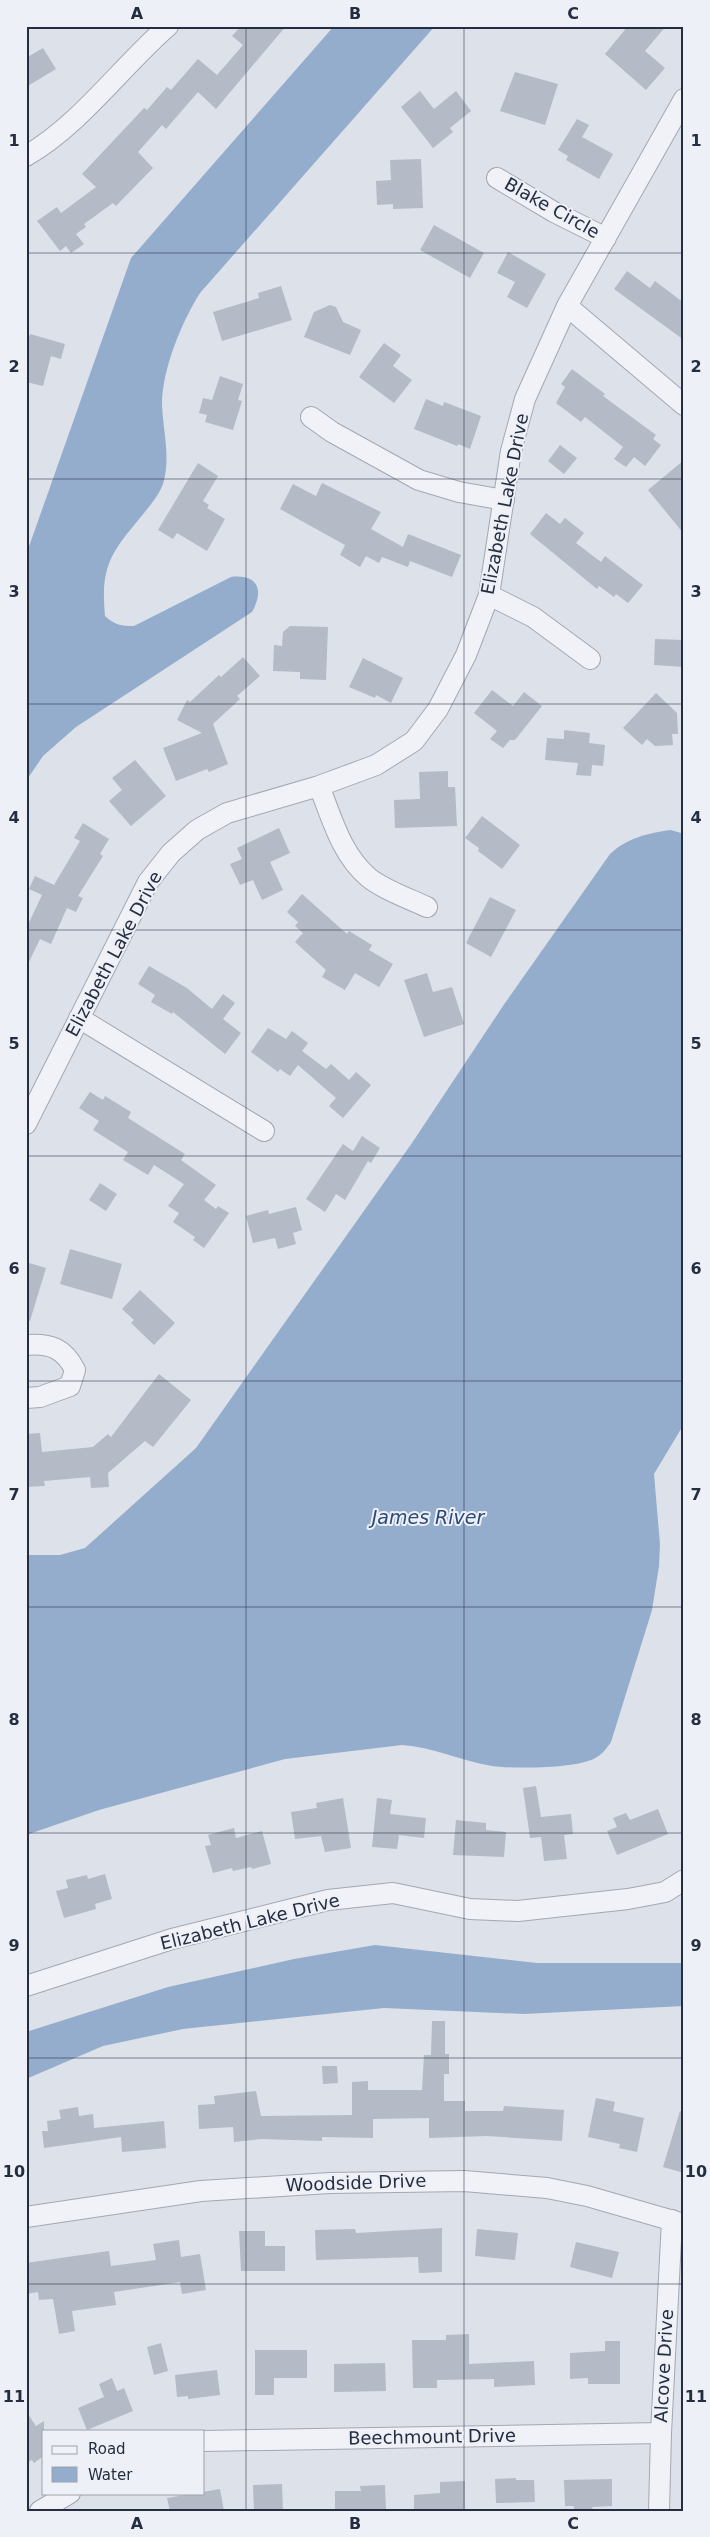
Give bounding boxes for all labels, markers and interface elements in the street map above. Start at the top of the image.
text: A [131,4,144,23]
text: B [349,4,361,23]
text: C [567,4,579,23]
text: 1 [8,131,20,150]
text: 1 [690,131,702,150]
street label: Blake Circle [501,173,603,242]
text: 2 [8,357,20,376]
text: 2 [690,357,702,376]
street label: Elizabeth Lake Drive [477,412,532,596]
text: 3 [8,582,20,601]
text: 3 [690,582,702,601]
text: 4 [8,808,20,827]
text: 4 [690,808,702,827]
street label: Elizabeth Lake Drive [61,868,166,1040]
text: 5 [8,1034,20,1053]
text: 5 [690,1034,702,1053]
text: 6 [8,1259,20,1278]
text: 6 [690,1259,702,1278]
text: 7 [8,1485,20,1504]
text: 7 [690,1485,702,1504]
water label: James River [368,1506,485,1528]
text: 8 [8,1710,20,1729]
text: 8 [690,1710,702,1729]
street label: Elizabeth Lake Drive [158,1889,342,1954]
text: 9 [8,1936,20,1955]
text: 9 [690,1936,702,1955]
text: 10 [3,2162,25,2181]
text: 10 [685,2162,707,2181]
street label: Woodside Drive [285,2170,427,2195]
street label: Alcove Drive [650,2309,677,2423]
text: 11 [3,2387,25,2406]
text: 11 [685,2387,707,2406]
street label: Beechmount Drive [348,2425,516,2448]
legend [42,2430,205,2494]
text: Road [88,2440,126,2458]
text: Water [88,2466,133,2484]
text: A [131,2514,144,2533]
text: B [349,2514,361,2533]
text: C [567,2514,579,2533]

